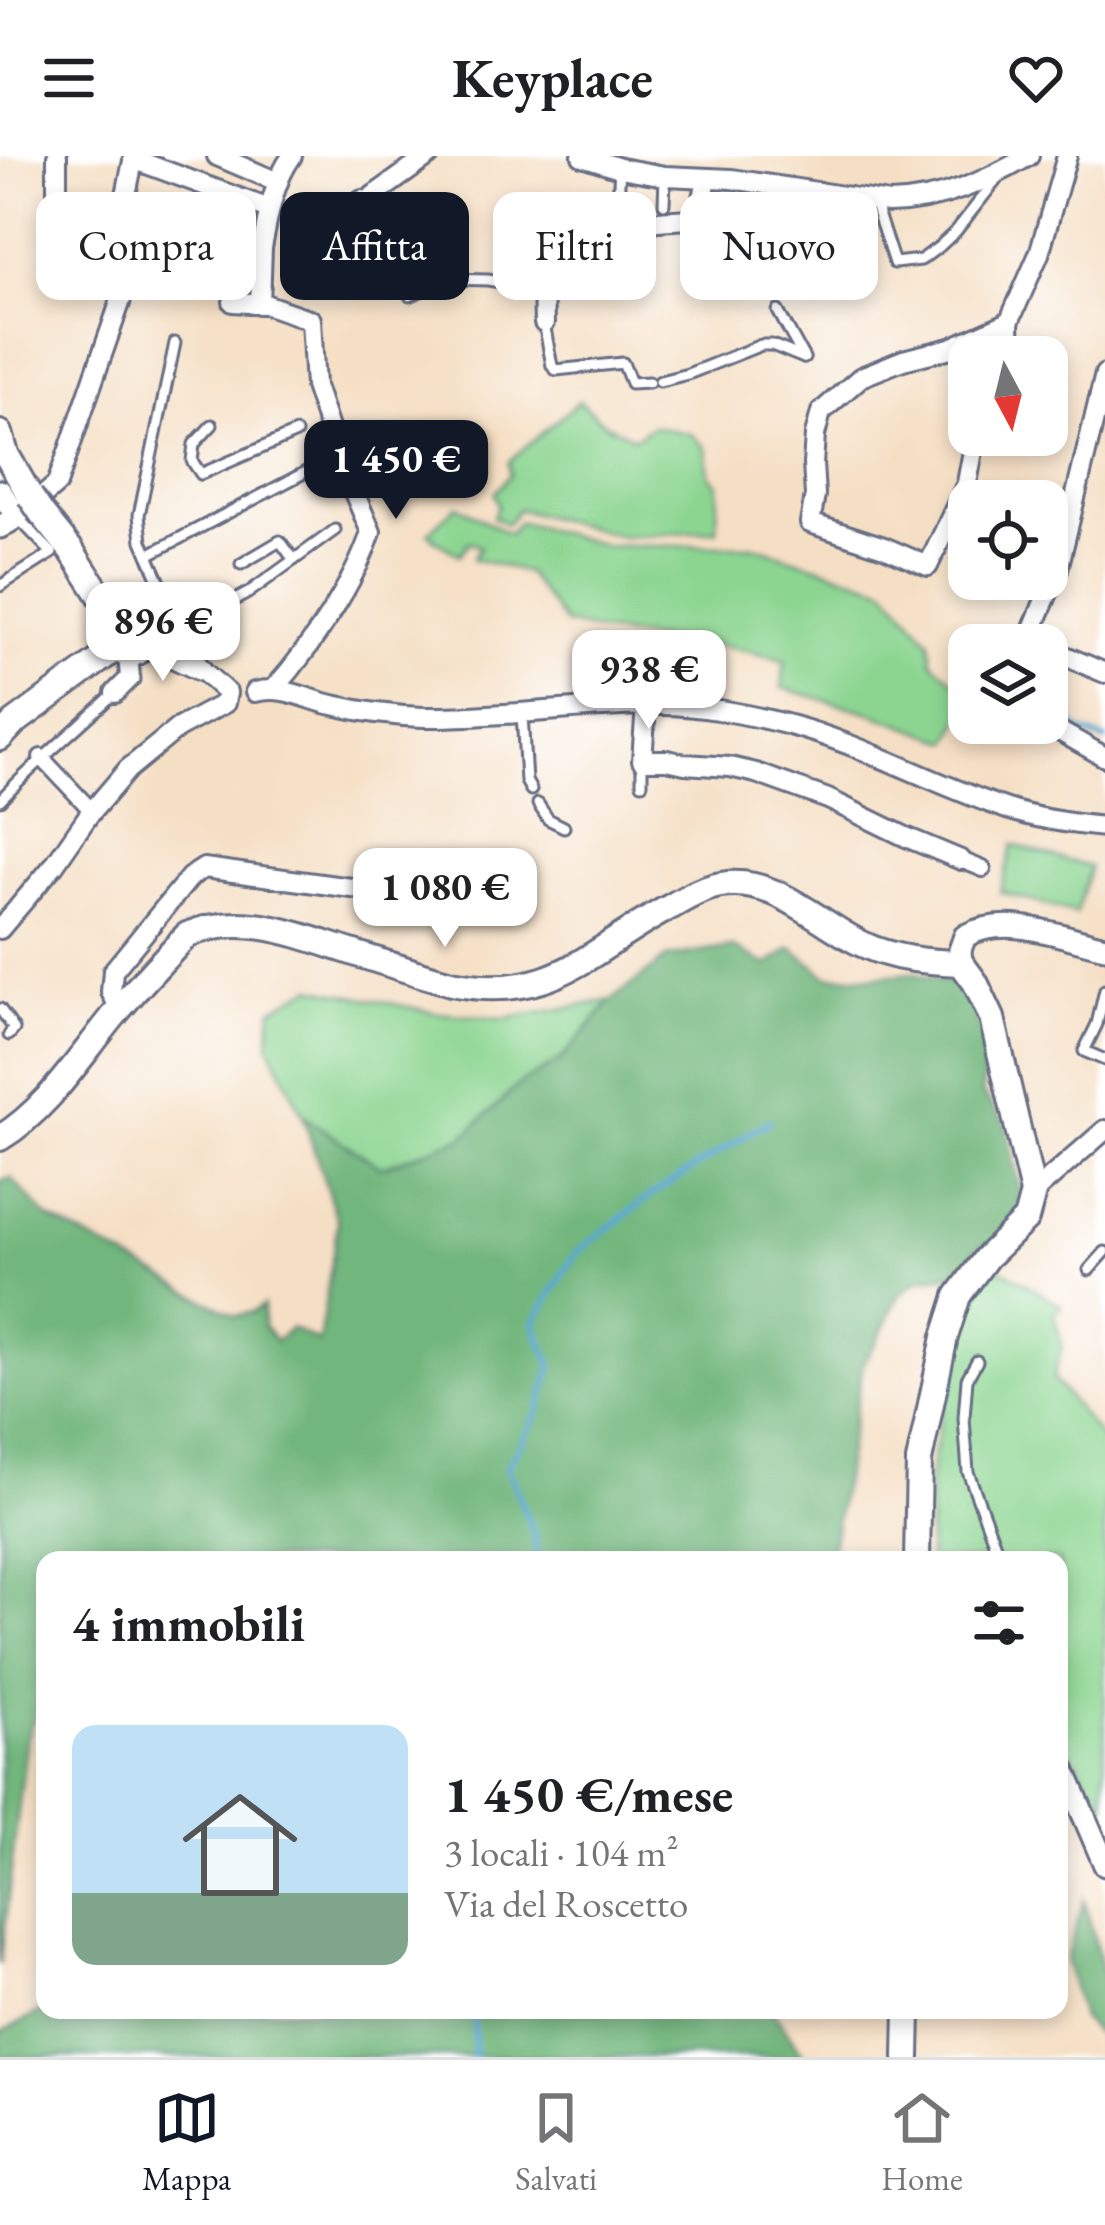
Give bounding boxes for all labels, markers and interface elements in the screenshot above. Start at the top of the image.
text: Keyplace [452,43,653,113]
icon: menu [36,45,102,111]
icon: heart [1003,45,1069,111]
chip: Compra [36,192,256,300]
chip: Affitta [280,192,469,300]
chip: Filtri [493,192,656,300]
chip: Nuovo [680,192,878,300]
north arrow [948,336,1068,456]
map controls [948,336,1068,744]
pin: 1 450 € [285,420,507,522]
text: 1 450 € [331,433,461,484]
button: locate [948,480,1068,600]
pin: 896 € [79,582,247,684]
text: 896 € [113,595,213,646]
button: layers [948,624,1068,744]
pin: 938 € [565,630,733,732]
text: 938 € [599,643,699,694]
pin: 1 080 € [334,848,556,950]
text: 1 080 € [380,861,510,912]
text: 4 immobili [72,1590,305,1656]
icon: filters [966,1590,1032,1656]
text: 1 450 €/mese [444,1761,733,1827]
icon: home [168,1773,312,1917]
text: 3 locali · 104 m² [444,1827,678,1878]
text: Via del Roscetto [444,1878,688,1929]
tab: Mappa [142,2085,231,2200]
tab: Salvati [515,2085,597,2200]
tab: Home [881,2085,963,2200]

